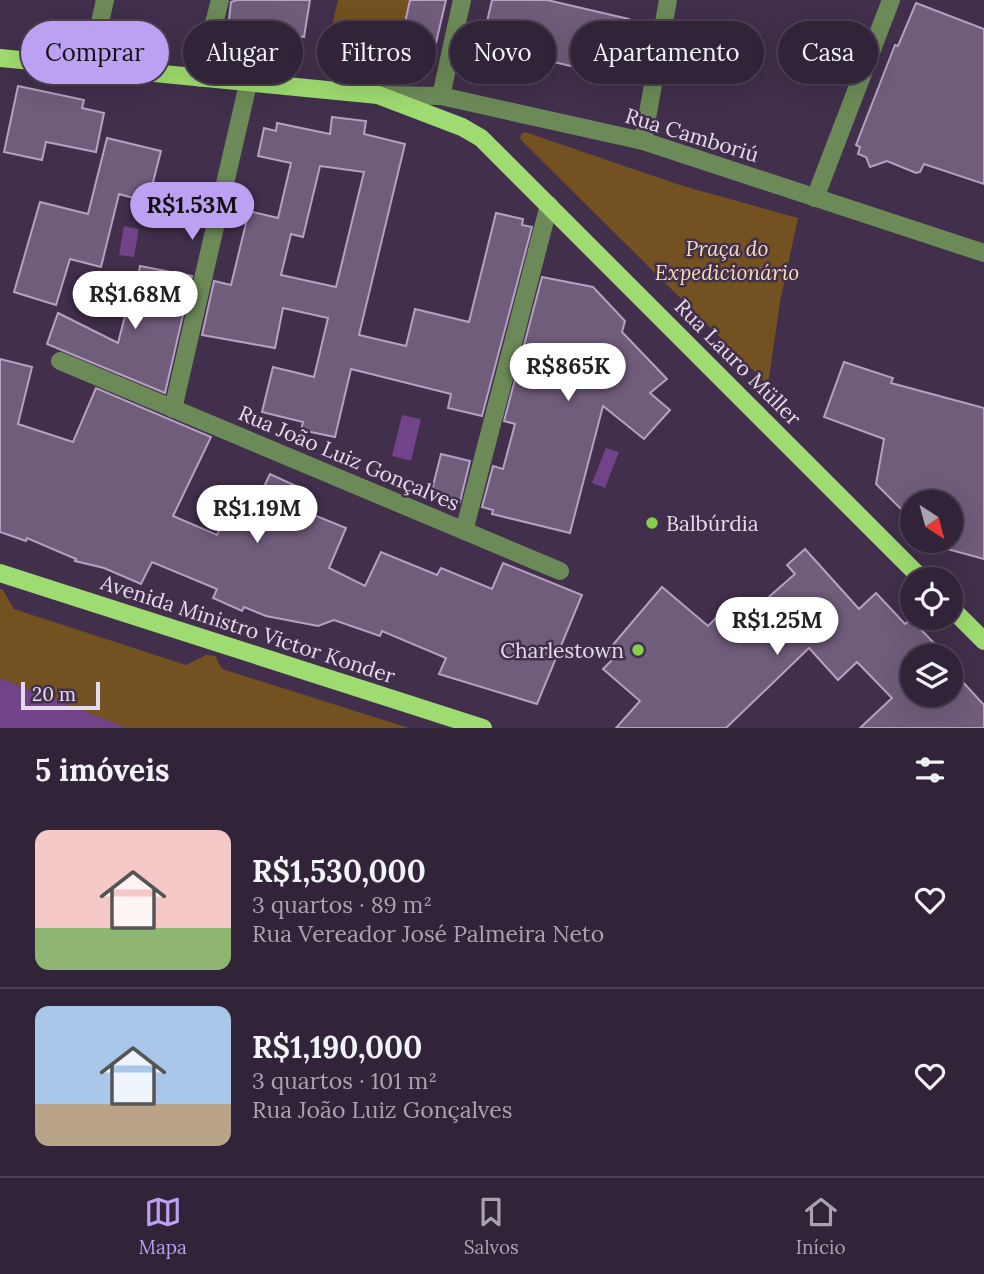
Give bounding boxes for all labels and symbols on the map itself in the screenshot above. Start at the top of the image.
street label: Rua Camboriú [622,102,762,168]
pin: R$1.53M [127,182,257,242]
park label: Praça do Expedicionário [655,235,799,286]
pin: R$1.68M [70,272,200,331]
street label: Rua Lauro Müller [669,293,807,431]
pin: R$865K [511,344,625,403]
street label: Rua João Luiz Gonçalves [234,399,464,517]
pin: R$1.19M [192,486,322,545]
north arrow [900,490,962,553]
place label: Balbúrdia [666,510,759,537]
marker: Balbúrdia [644,515,660,531]
street label: Avenida Ministro Victor Konder [96,568,399,689]
pin: R$1.25M [712,598,842,657]
place label: Charlestown [500,637,624,664]
marker: Charlestown [630,642,646,658]
scale bar [21,679,100,711]

